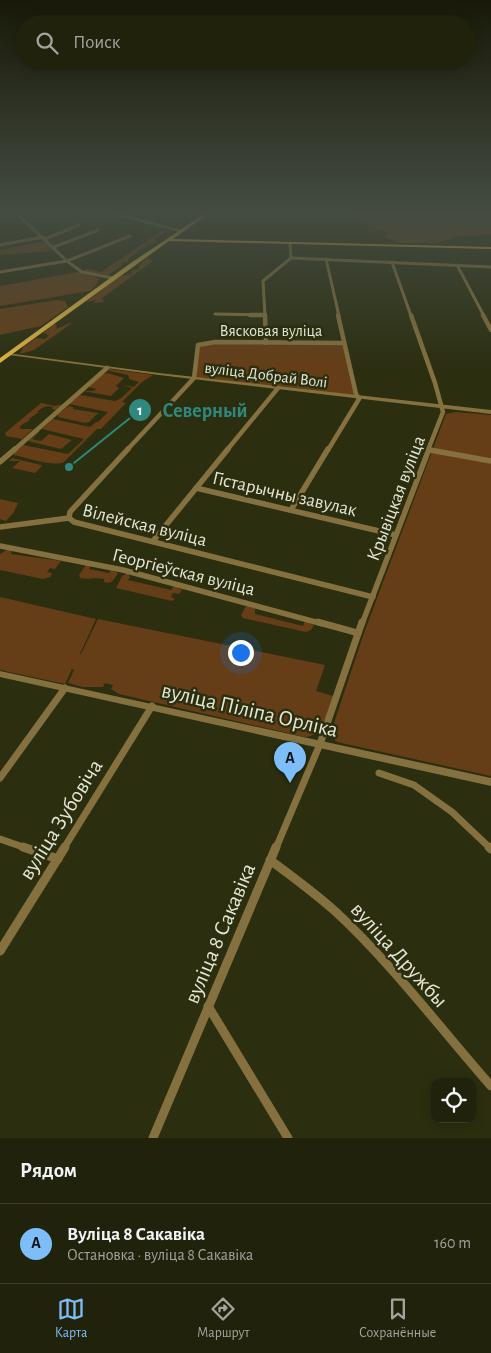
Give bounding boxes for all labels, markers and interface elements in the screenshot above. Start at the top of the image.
search box [15,15,476,70]
icon: search [33,29,61,57]
text: Поиск [73,33,120,52]
street label: Вясковая вуліца [220,323,322,340]
street label: вуліца Добрай Волі [203,360,328,391]
callout: Северный [127,392,257,427]
text: Северный [162,401,248,421]
text: 1 [137,403,143,418]
street label: Крывіцкая вуліца [364,433,429,564]
street label: Гістарычны завулак [211,469,359,520]
street label: Вілейская вуліца [80,501,209,550]
street label: Георгіеўская вуліца [110,546,257,599]
your location [228,640,254,666]
street label: вуліца Піліпа Орліка [159,679,340,741]
pin: A [274,742,306,783]
street label: вуліца Зубовіча [15,755,107,884]
street label: вуліца 8 Сакавіка [180,860,259,1007]
street label: вуліца Дружбы [347,898,452,1011]
map controls [431,1078,476,1123]
button: locate [431,1078,476,1123]
text: Рядом [20,1160,77,1181]
text: Вуліца 8 Сакавіка [67,1225,205,1244]
text: A [31,1235,41,1251]
text: 160 m [434,1235,471,1251]
text: Остановка · вуліца 8 Сакавіка [67,1247,253,1263]
tab: Карта [55,1295,88,1342]
tab: Маршрут [197,1295,250,1342]
tab: Сохранённые [359,1295,436,1342]

